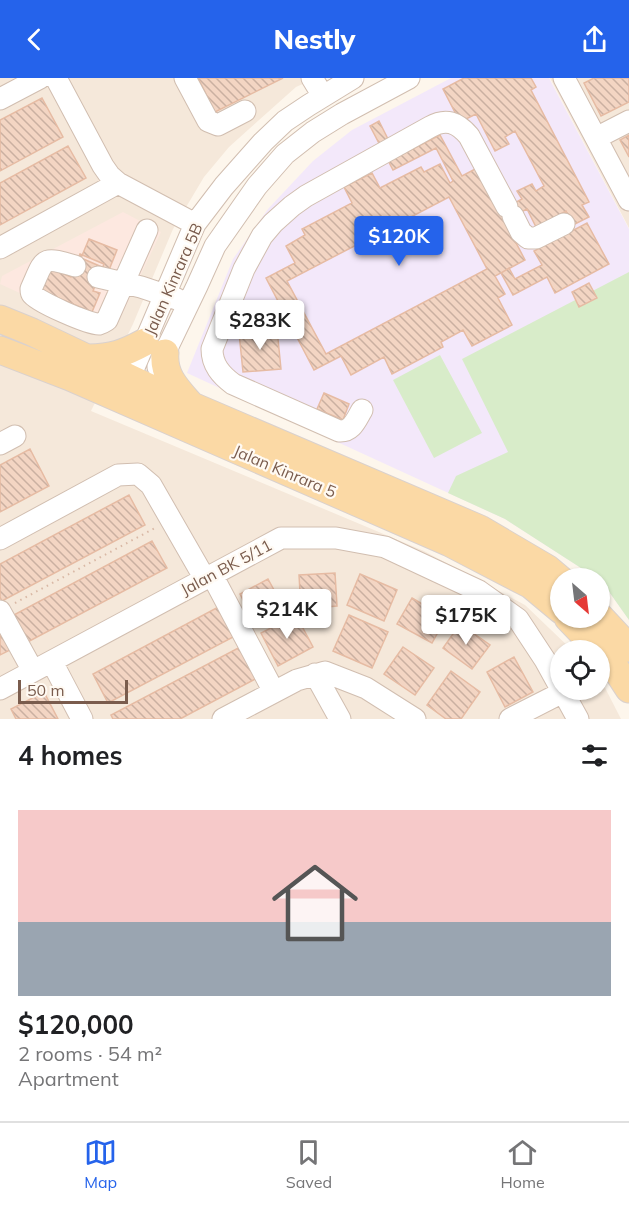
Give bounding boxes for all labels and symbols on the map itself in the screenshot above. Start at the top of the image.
pin: $120K [357,216,441,267]
street label: Jalan Kinrara 5B [139,220,207,338]
pin: $283K [218,300,302,351]
street label: Jalan Kinrara 5 [231,440,339,502]
street label: Jalan BK 5/11 [177,535,275,599]
north arrow [550,568,610,628]
pin: $214K [245,589,329,640]
pin: $175K [424,595,508,646]
scale bar [18,677,128,704]

